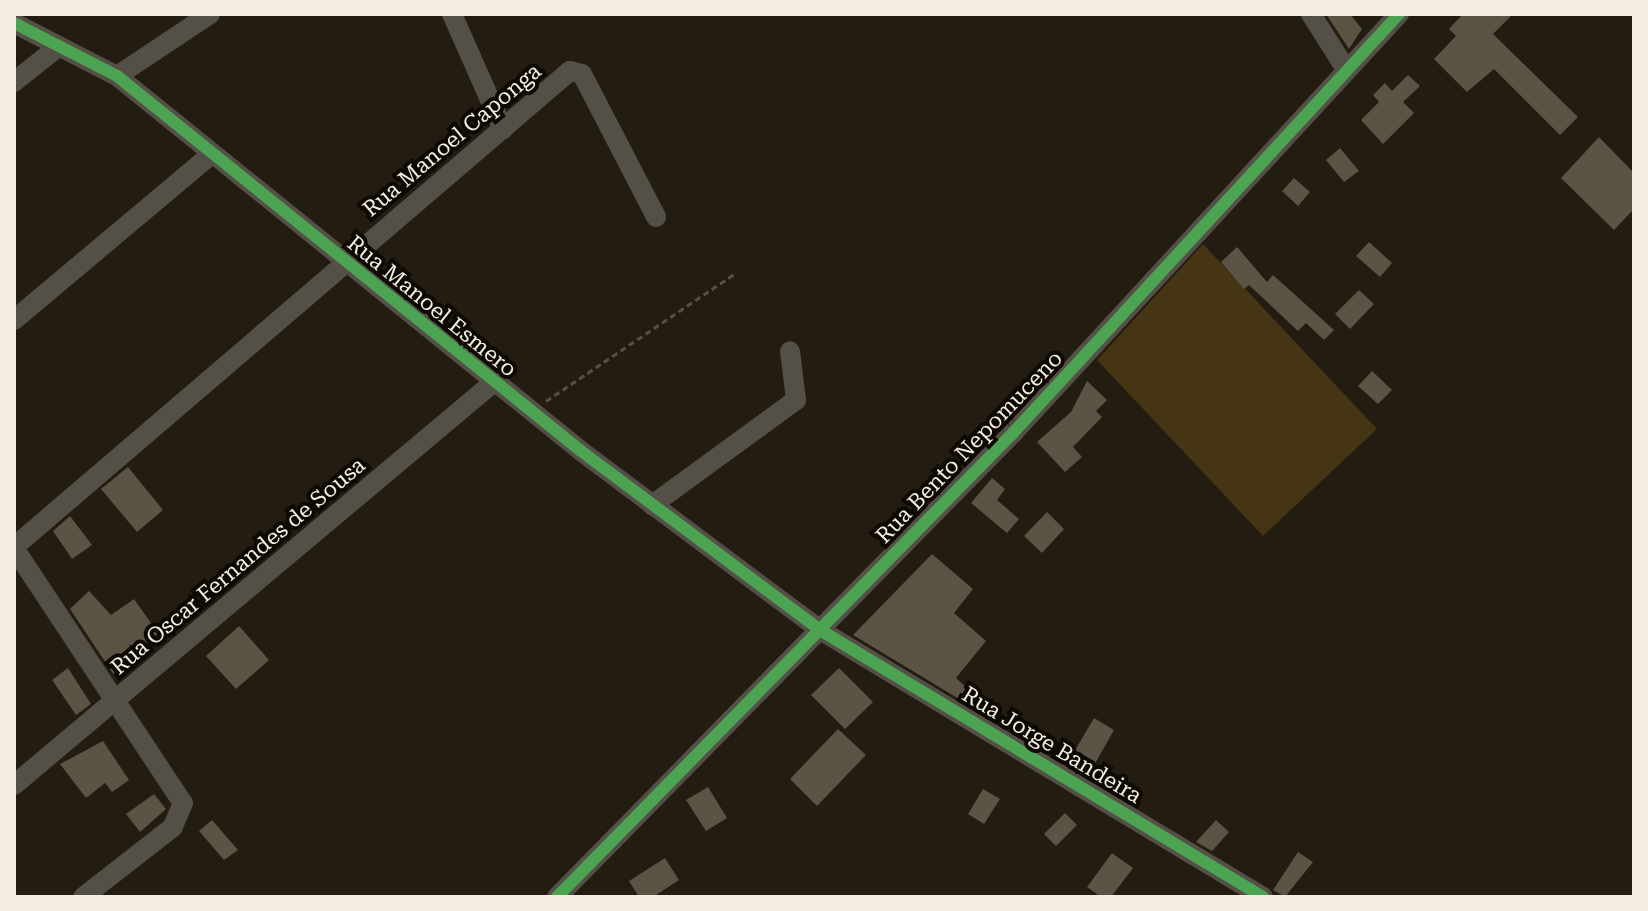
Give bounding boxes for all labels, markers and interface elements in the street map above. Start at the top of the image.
street label: Rua Manoel Caponga [358,58,546,222]
street label: Rua Manoel Esmero [342,230,522,382]
street label: Rua Bento Nepomuceno [870,345,1068,549]
street label: Rua Oscar Fernandes de Sousa [105,452,371,680]
street label: Rua Jorge Bandeira [957,681,1147,809]

